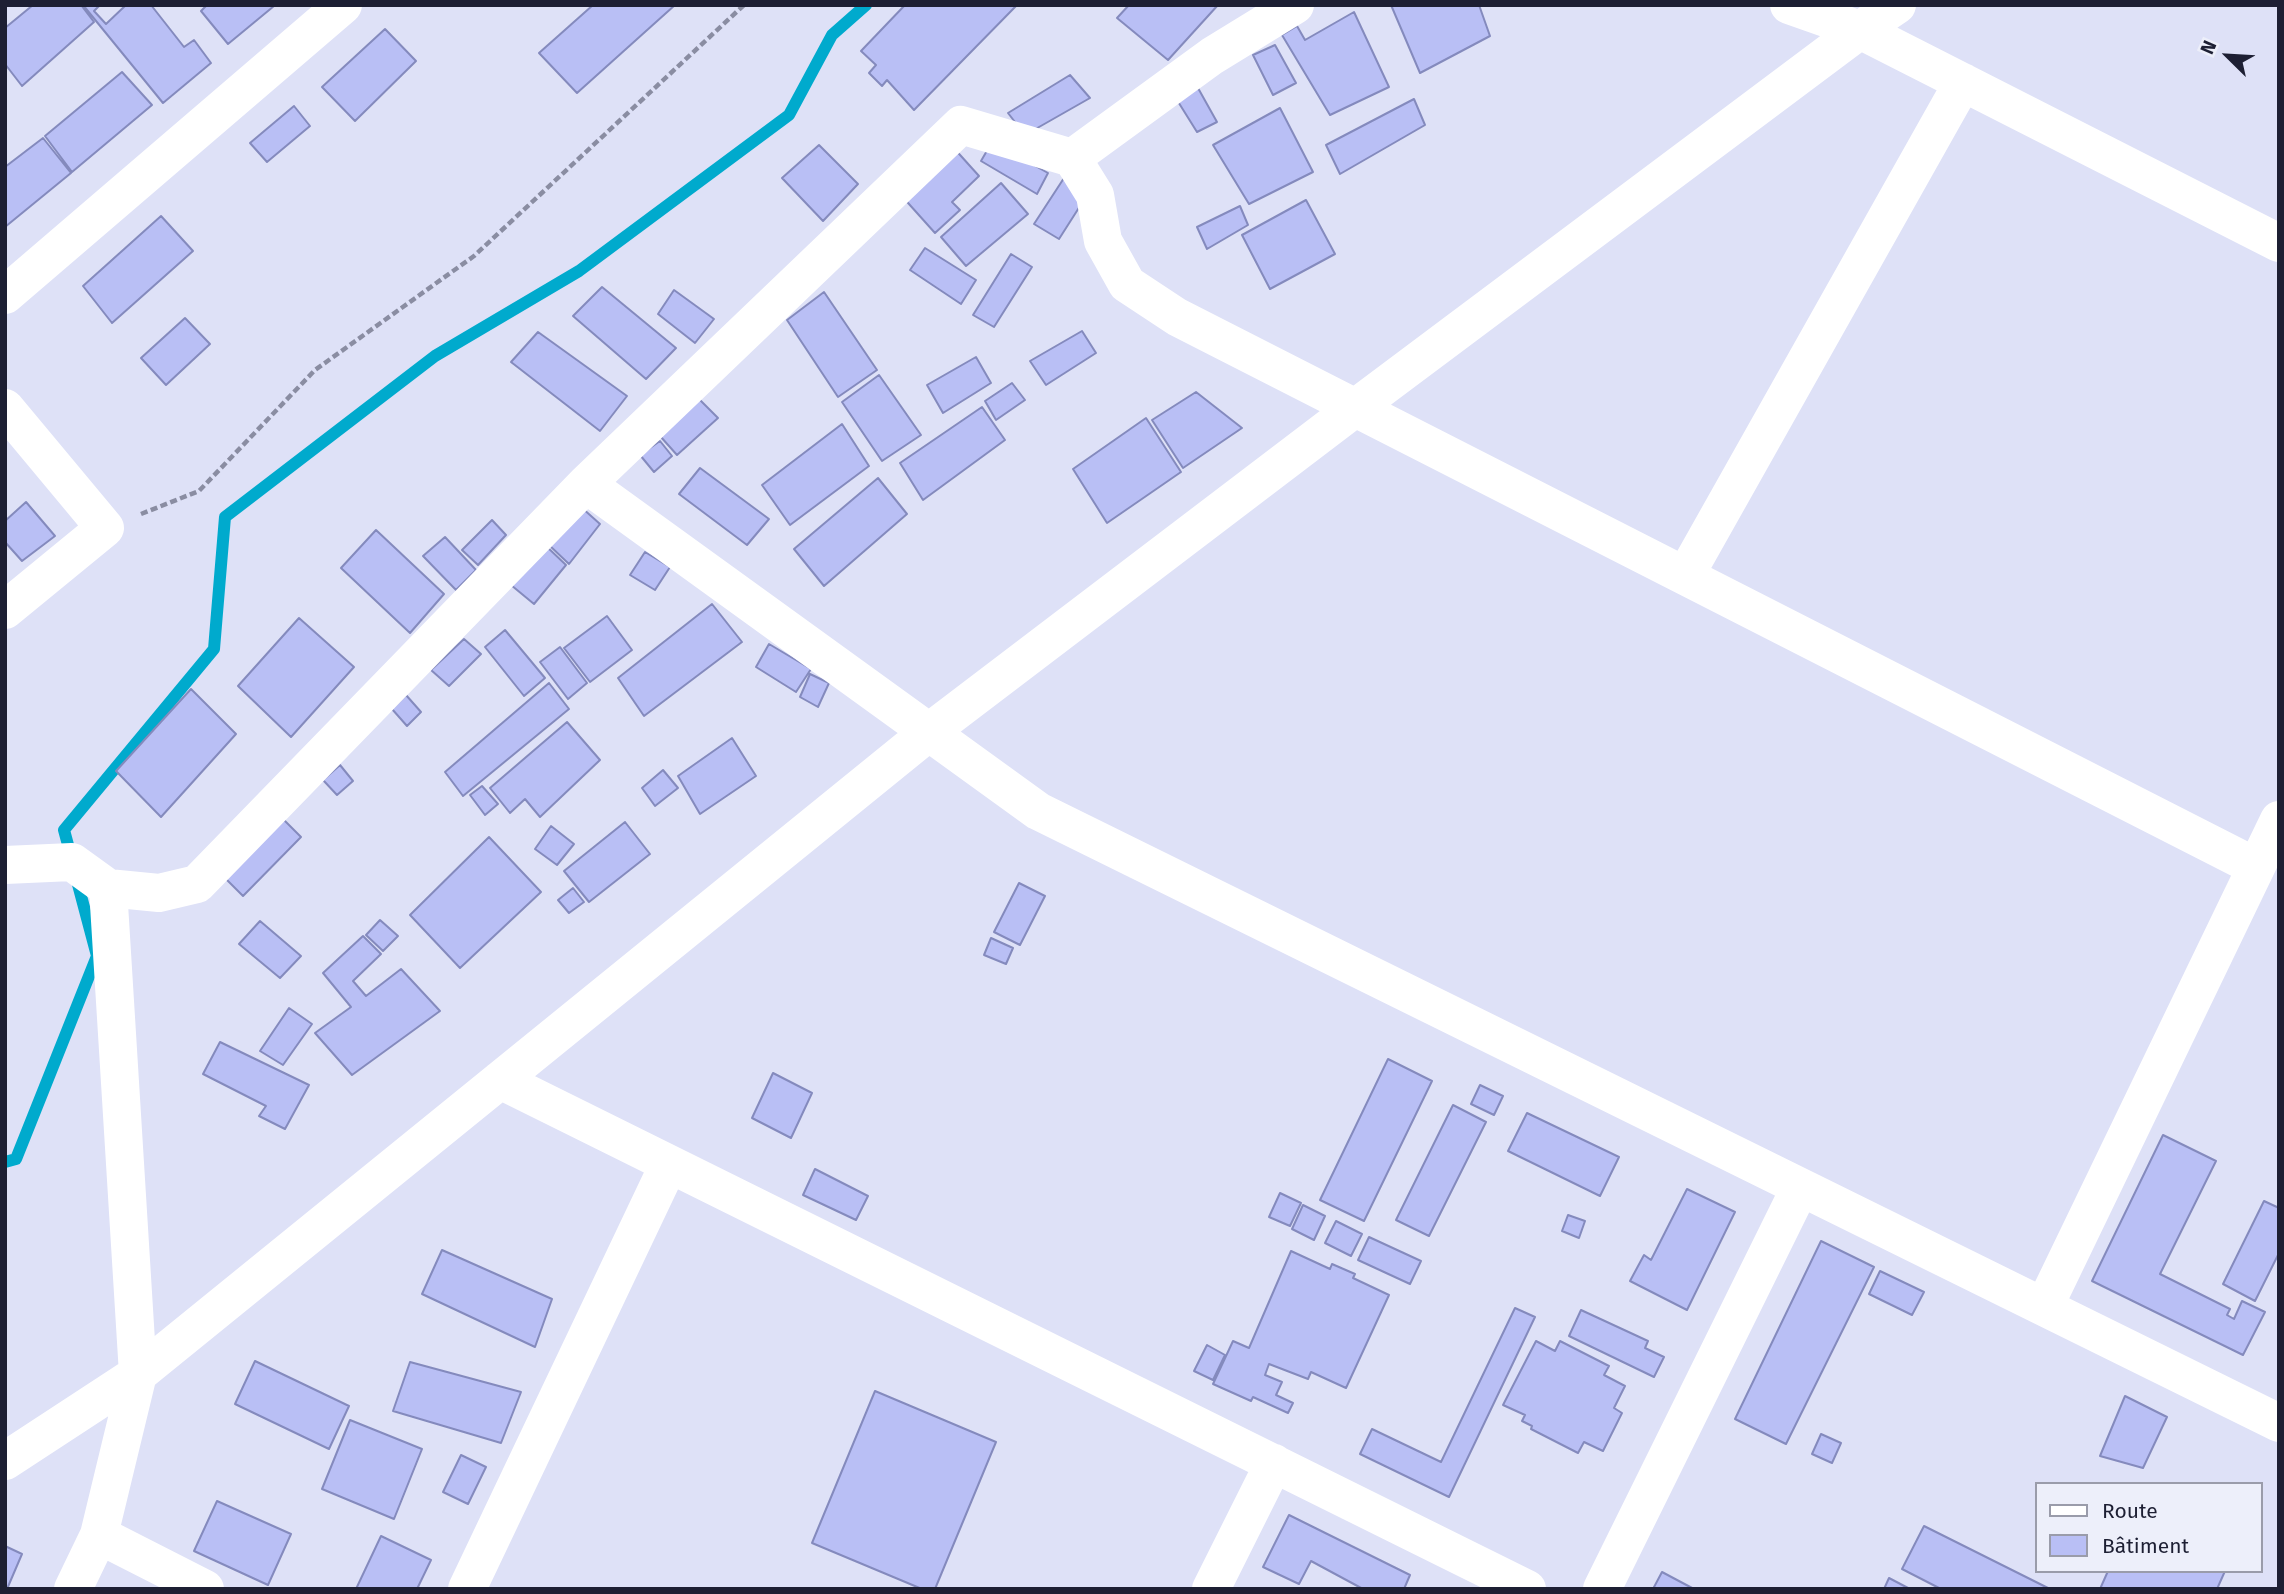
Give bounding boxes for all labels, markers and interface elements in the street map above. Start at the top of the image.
north arrow [2193,21,2263,91]
text: N [2195,37,2221,58]
legend [2036,1482,2263,1573]
text: Route [2102,1498,2158,1524]
text: Bâtiment [2102,1533,2189,1559]

